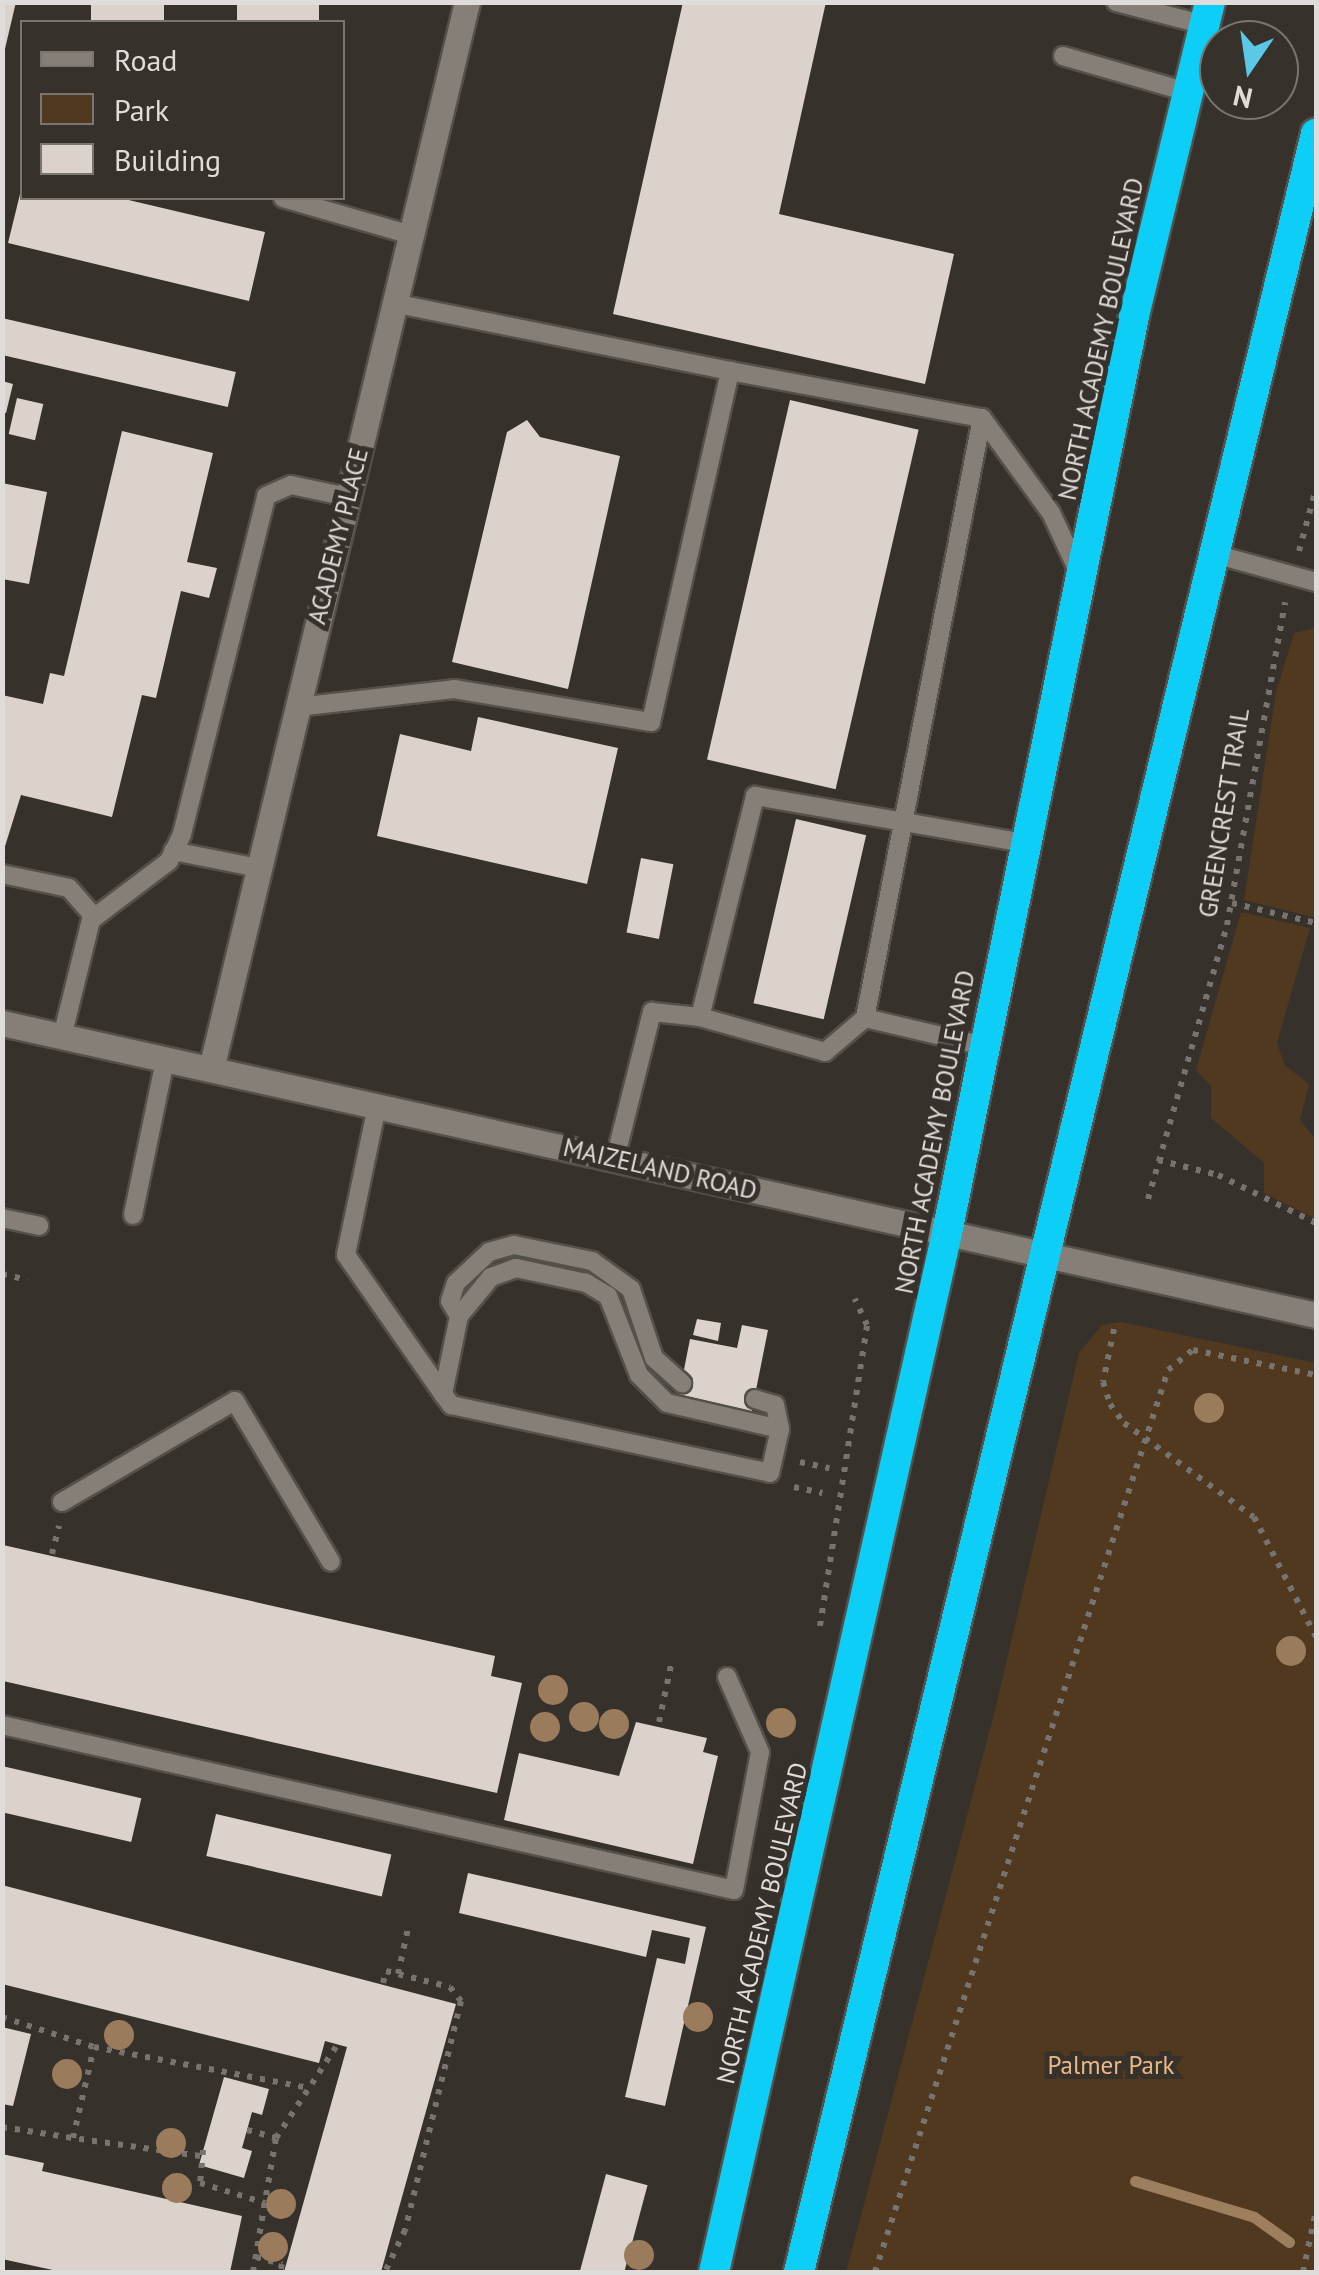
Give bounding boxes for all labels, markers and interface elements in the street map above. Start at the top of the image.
legend [20,20,345,200]
north arrow [1199,20,1299,120]
text: Road [114,40,178,79]
text: N [1229,78,1256,118]
text: Park [114,90,169,129]
text: Building [114,140,221,179]
street label: NORTH ACADEMY BOULEVARD [1052,174,1150,504]
street label: ACADEMY PLACE [302,445,374,627]
street label: GREENCREST TRAIL [1193,705,1255,921]
street label: NORTH ACADEMY BOULEVARD [889,967,981,1297]
street label: MAIZELAND ROAD [560,1132,760,1206]
street label: NORTH ACADEMY BOULEVARD [710,1759,814,2087]
park label: Palmer Park [1048,2050,1174,2080]

